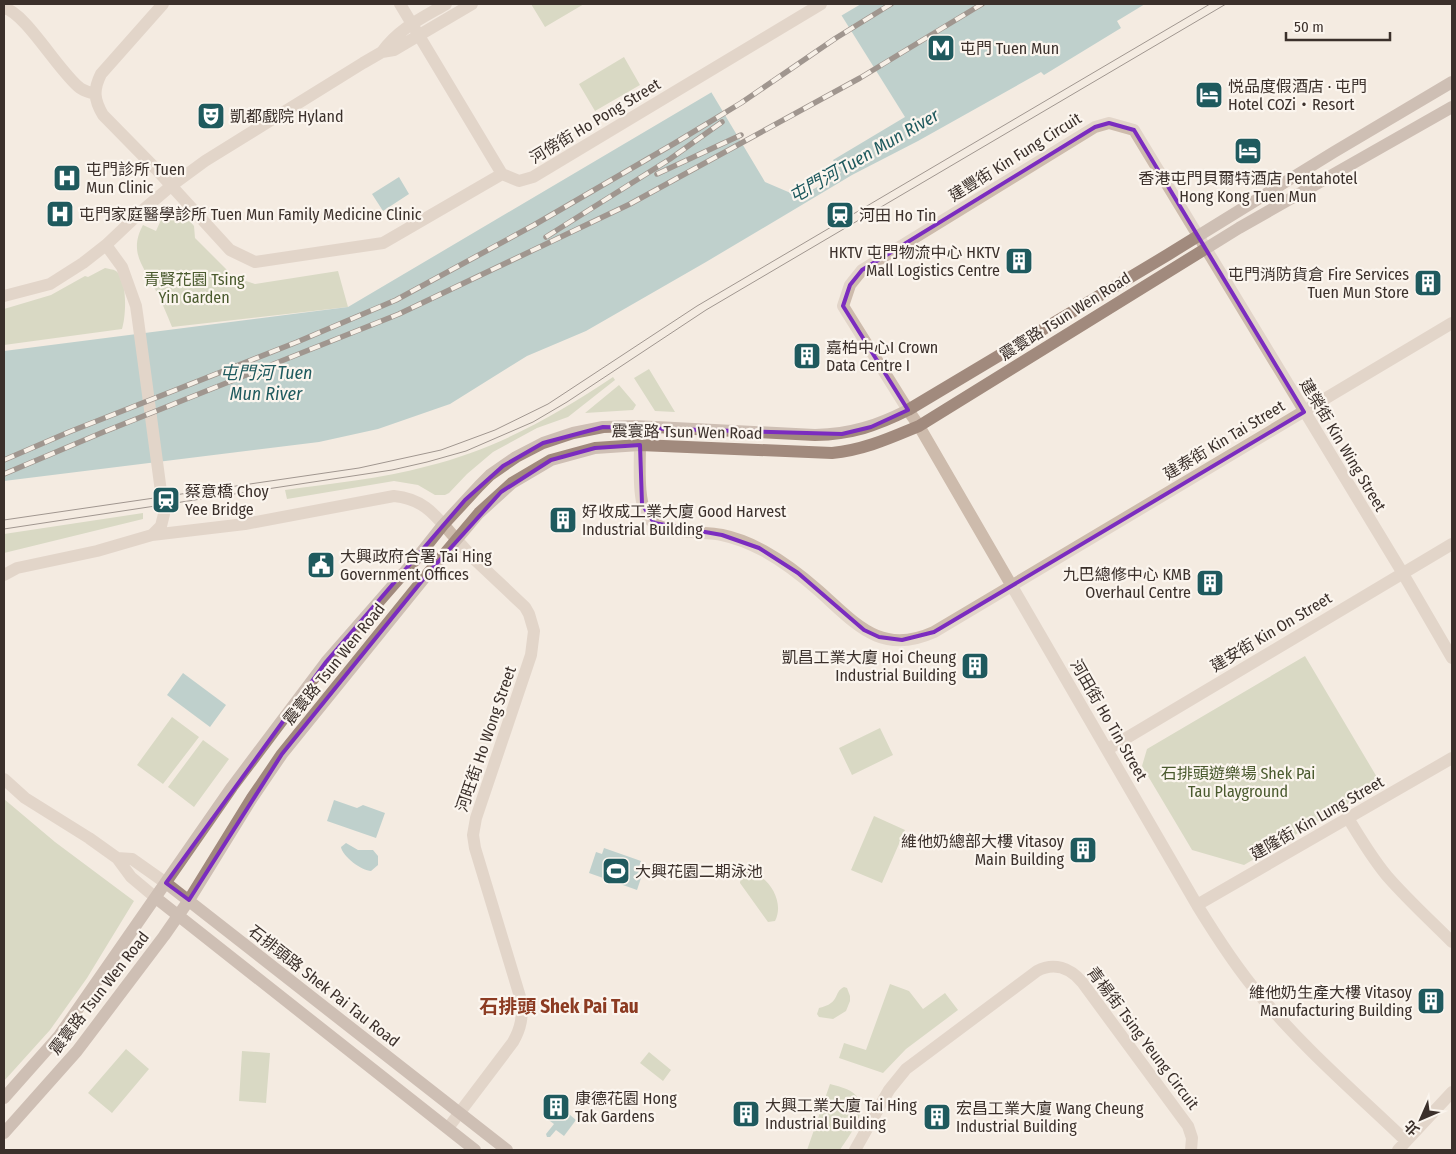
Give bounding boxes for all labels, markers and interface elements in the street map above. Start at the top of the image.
scale bar [1286,10,1390,42]
text: 50 m [1294,18,1324,36]
metro station icon: 屯門 Tuen Mun [926,33,956,63]
place label: 屯門 Tuen Mun [960,39,1059,58]
street label: 河傍街 Ho Pong Street [526,74,664,168]
place label: 悦品度假酒店 ∙ 屯門 Hotel COZi‧Resort [1228,77,1367,114]
hotel icon: 悦品度假酒店 ∙ 屯門 Hotel COZi‧Resort [1194,80,1224,110]
theatre icon: 凱都戲院 Hyland [196,101,226,131]
water label: 屯門河 Tuen Mun River [785,104,944,208]
place label: 凱都戲院 Hyland [230,107,344,126]
street label: 建豐街 Kin Fung Circuit [945,108,1085,205]
hotel icon: 香港屯門貝爾特酒店 Pentahotel Hong Kong Tuen Mun [1233,136,1263,166]
place label: 屯門診所 Tuen Mun Clinic [86,160,185,197]
hospital icon: 屯門診所 Tuen Mun Clinic [52,163,82,193]
place label: 香港屯門貝爾特酒店 Pentahotel Hong Kong Tuen Mun [1139,169,1357,206]
hospital icon: 屯門家庭醫學診所 Tuen Mun Family Medicine Clinic [45,199,75,229]
station icon: 河田 Ho Tin [825,200,855,230]
place label: 屯門家庭醫學診所 Tuen Mun Family Medicine Clinic [79,205,422,224]
place label: 河田 Ho Tin [859,206,937,225]
place label: HKTV 屯門物流中心 HKTV Mall Logistics Centre [829,243,1001,280]
building icon: HKTV 屯門物流中心 HKTV Mall Logistics Centre [1004,246,1034,276]
place label: 屯門消防貨倉 Fire Services Tuen Mun Store [1228,265,1409,302]
street label: 震寰路 Tsun Wen Road [996,268,1134,364]
building icon: 屯門消防貨倉 Fire Services Tuen Mun Store [1413,268,1443,298]
park label: 青賢花園 Tsing Yin Garden [143,270,245,307]
place label: 嘉柏中心I Crown Data Centre I [826,338,938,375]
building icon: 嘉柏中心I Crown Data Centre I [792,341,822,371]
water label: 屯門河 Tuen Mun River [219,362,313,405]
street label: 建榮街 Kin Wing Street [1296,375,1391,515]
street label: 建泰街 Kin Tai Street [1160,396,1289,484]
street label: 震寰路 Tsun Wen Road [611,421,763,443]
place label: 蔡意橋 Choy Yee Bridge [185,482,270,519]
station icon: 蔡意橋 Choy Yee Bridge [151,485,181,515]
place label: 好收成工業大廈 Good Harvest Industrial Building [582,502,787,539]
building icon: 好收成工業大廈 Good Harvest Industrial Building [548,505,578,535]
place label: 大興政府合署 Tai Hing Government Offices [340,547,492,584]
public building icon: 大興政府合署 Tai Hing Government Offices [306,550,336,580]
place label: 九巴總修中心 KMB Overhaul Centre [1063,565,1191,602]
building icon: 九巴總修中心 KMB Overhaul Centre [1195,568,1225,598]
street label: 建安街 Kin On Street [1207,588,1336,676]
street label: 震寰路 Tsun Wen Road [279,599,389,729]
place label: 凱昌工業大廈 Hoi Cheung Industrial Building [782,648,956,685]
building icon: 凱昌工業大廈 Hoi Cheung Industrial Building [960,651,990,681]
street label: 河田街 Ho Tin Street [1067,656,1152,785]
street label: 河旺街 Ho Wong Street [452,663,520,814]
park label: 石排頭遊樂場 Shek Pai Tau Playground [1161,764,1315,801]
street label: 建隆街 Kin Lung Street [1247,772,1388,864]
place label: 維他奶總部大樓 Vitasoy Main Building [901,832,1065,869]
building icon: 維他奶總部大樓 Vitasoy Main Building [1068,835,1098,865]
sports icon: 大興花園二期泳池 [601,856,631,886]
place label: 大興花園二期泳池 [635,862,763,881]
street label: 石排頭路 Shek Pai Tau Road [245,921,403,1051]
street label: 震寰路 Tsun Wen Road [45,928,153,1058]
street label: 青楊街 Tsing Yeung Circuit [1083,963,1203,1114]
place label: 維他奶生產大樓 Vitasoy Manufacturing Building [1249,983,1413,1020]
building icon: 維他奶生產大樓 Vitasoy Manufacturing Building [1416,986,1446,1016]
district label: 石排頭 Shek Pai Tau [479,995,639,1018]
place label: 康德花園 Hong Tak Gardens [575,1089,677,1126]
building icon: 康德花園 Hong Tak Gardens [541,1092,571,1122]
north arrow [1396,1094,1446,1144]
place label: 大興工業大廈 Tai Hing Industrial Building [765,1096,917,1133]
building icon: 大興工業大廈 Tai Hing Industrial Building [731,1099,761,1129]
place label: 宏昌工業大廈 Wang Cheung Industrial Building [956,1099,1144,1136]
building icon: 宏昌工業大廈 Wang Cheung Industrial Building [922,1102,952,1132]
text: 北 [1401,1117,1423,1139]

